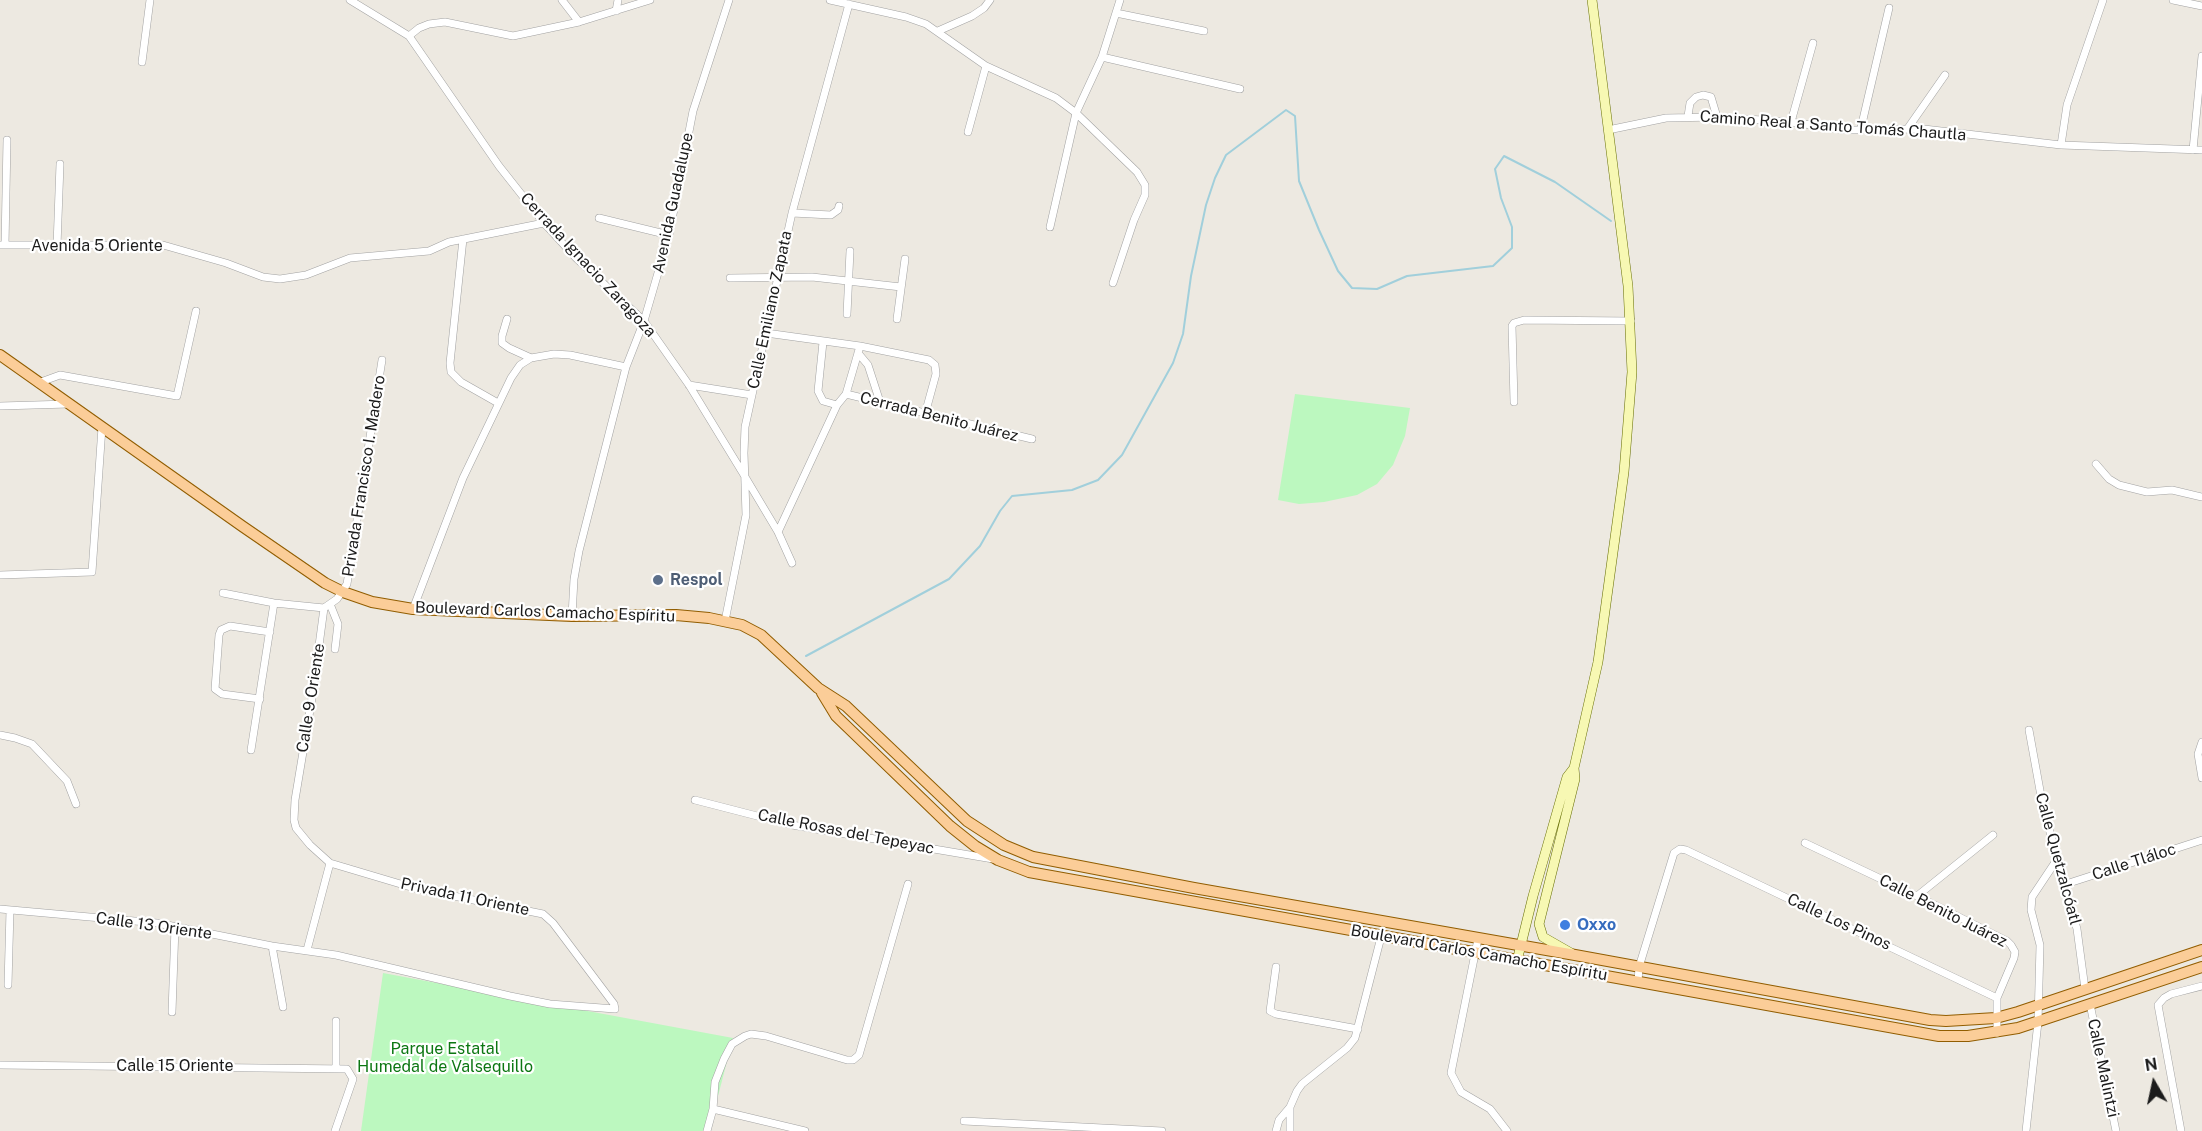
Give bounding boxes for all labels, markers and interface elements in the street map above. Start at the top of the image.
street label: Camino Real a Santo Tomás Chautla [1699,107,1967,145]
street label: Avenida Guadalupe [649,131,697,275]
street label: Cerrada Ignacio Zaragoza [516,189,660,341]
street label: Calle Emiliano Zapata [744,229,796,391]
street label: Avenida 5 Oriente [31,236,163,256]
street label: Privada Francisco I. Madero [339,374,389,578]
street label: Cerrada Benito Juárez [858,388,1020,446]
place label: Respol [670,570,723,590]
marker: Respol [651,573,665,587]
street label: Boulevard Carlos Camacho Espíritu [415,598,675,626]
street label: Calle 9 Oriente [293,642,329,754]
street label: Calle Quetzalcóatl [2031,791,2085,927]
street label: Calle Rosas del Tepeyac [756,805,936,859]
street label: Calle Tláloc [2090,839,2178,885]
street label: Calle Benito Juárez [1876,870,2010,952]
street label: Privada 11 Oriente [399,874,531,920]
street label: Calle Los Pinos [1784,890,1894,954]
street label: Calle 13 Oriente [95,908,213,944]
place label: Oxxo [1577,915,1616,935]
marker: Oxxo [1558,918,1572,932]
street label: Boulevard Carlos Camacho Espíritu [1349,921,1609,985]
street label: Calle Malintzi [2083,1017,2123,1119]
park label: Parque Estatal Humedal de Valsequillo [357,1039,533,1077]
north arrow [2124,1053,2184,1113]
text: N [2143,1054,2159,1075]
street label: Calle 15 Oriente [116,1056,234,1076]

